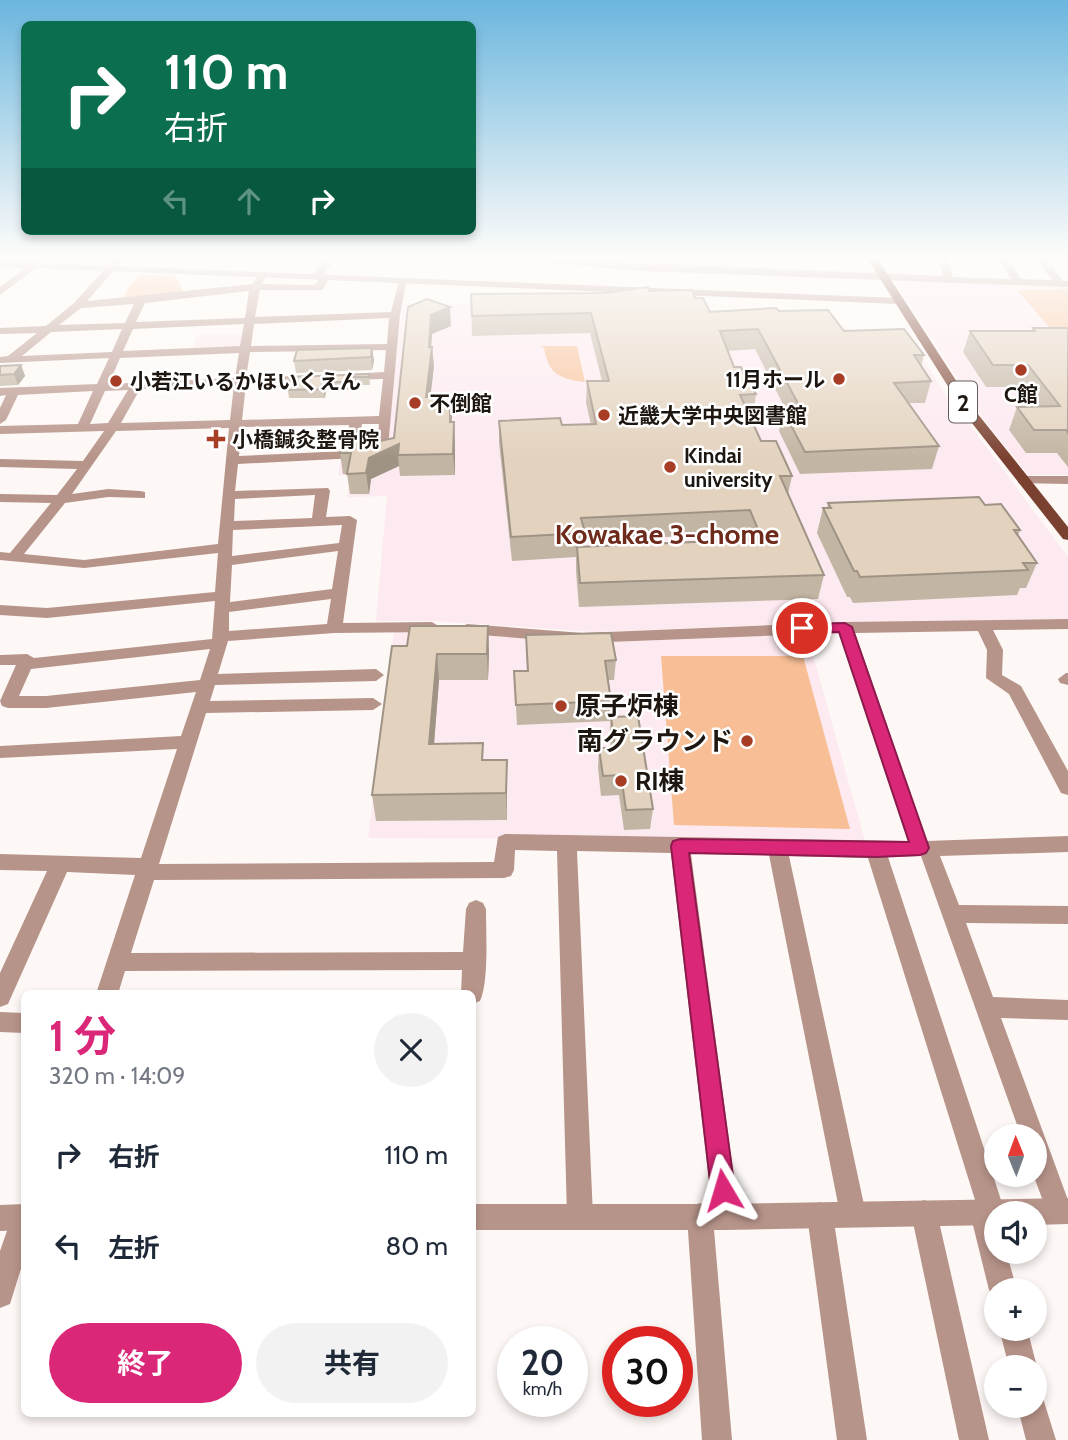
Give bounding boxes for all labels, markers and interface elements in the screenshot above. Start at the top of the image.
text: 110 m [164,42,288,101]
icon: right [49,49,140,140]
text: 右折 [164,108,228,147]
icon: left [157,182,195,220]
icon: ahead [230,182,268,220]
icon: right [303,182,341,220]
marker: C館 [1013,362,1029,378]
place label: 11月ホール [726,367,825,392]
place label: 小若江いるかほいくえん [130,369,361,394]
marker: 11月ホール [831,371,847,387]
marker: 小若江いるかほいくえん [108,373,124,389]
road number: 2 [949,382,977,422]
place label: C館 [1004,382,1038,407]
place label: 不倒館 [429,391,492,416]
marker: 不倒館 [407,395,423,411]
place label: 近畿大学中央図書館 [618,403,807,428]
marker: 近畿大学中央図書館 [596,407,612,423]
place label: 小橋鍼灸整骨院 [232,427,379,452]
marker: 小橋鍼灸整骨院 [206,429,226,449]
place label: Kindai university [684,443,773,492]
marker: Kindai university [662,459,678,475]
district label: Kowakae 3-chome [555,517,779,551]
pin [772,598,832,658]
icon: arrive [783,609,821,647]
place label: 原子炉棟 [575,690,679,722]
marker: 原子炉棟 [553,698,569,714]
place label: 南グラウンド [577,725,733,757]
marker: 南グラウンド [739,733,755,749]
place label: RI棟 [635,765,685,797]
marker: RI棟 [613,773,629,789]
text: 1 分 [49,1010,116,1062]
button: close [374,1013,448,1087]
text: 320 m · 14:09 [49,1062,185,1090]
north arrow [984,1124,1046,1186]
map controls [984,1124,1047,1418]
icon: right [49,1136,87,1174]
text: 110 m [384,1139,448,1171]
text: 右折 [108,1141,160,1173]
position arrow [686,1153,760,1227]
button: sound [984,1201,1047,1264]
icon: left [49,1227,87,1265]
text: 80 m [385,1230,448,1262]
text: 左折 [108,1232,160,1264]
button: + [984,1278,1047,1341]
button: 終了 [49,1323,242,1403]
button: 共有 [256,1323,448,1403]
speed limit sign: 30 [602,1326,693,1417]
text: 20 [521,1341,564,1384]
button: − [984,1355,1047,1418]
text: km/h [523,1378,562,1400]

